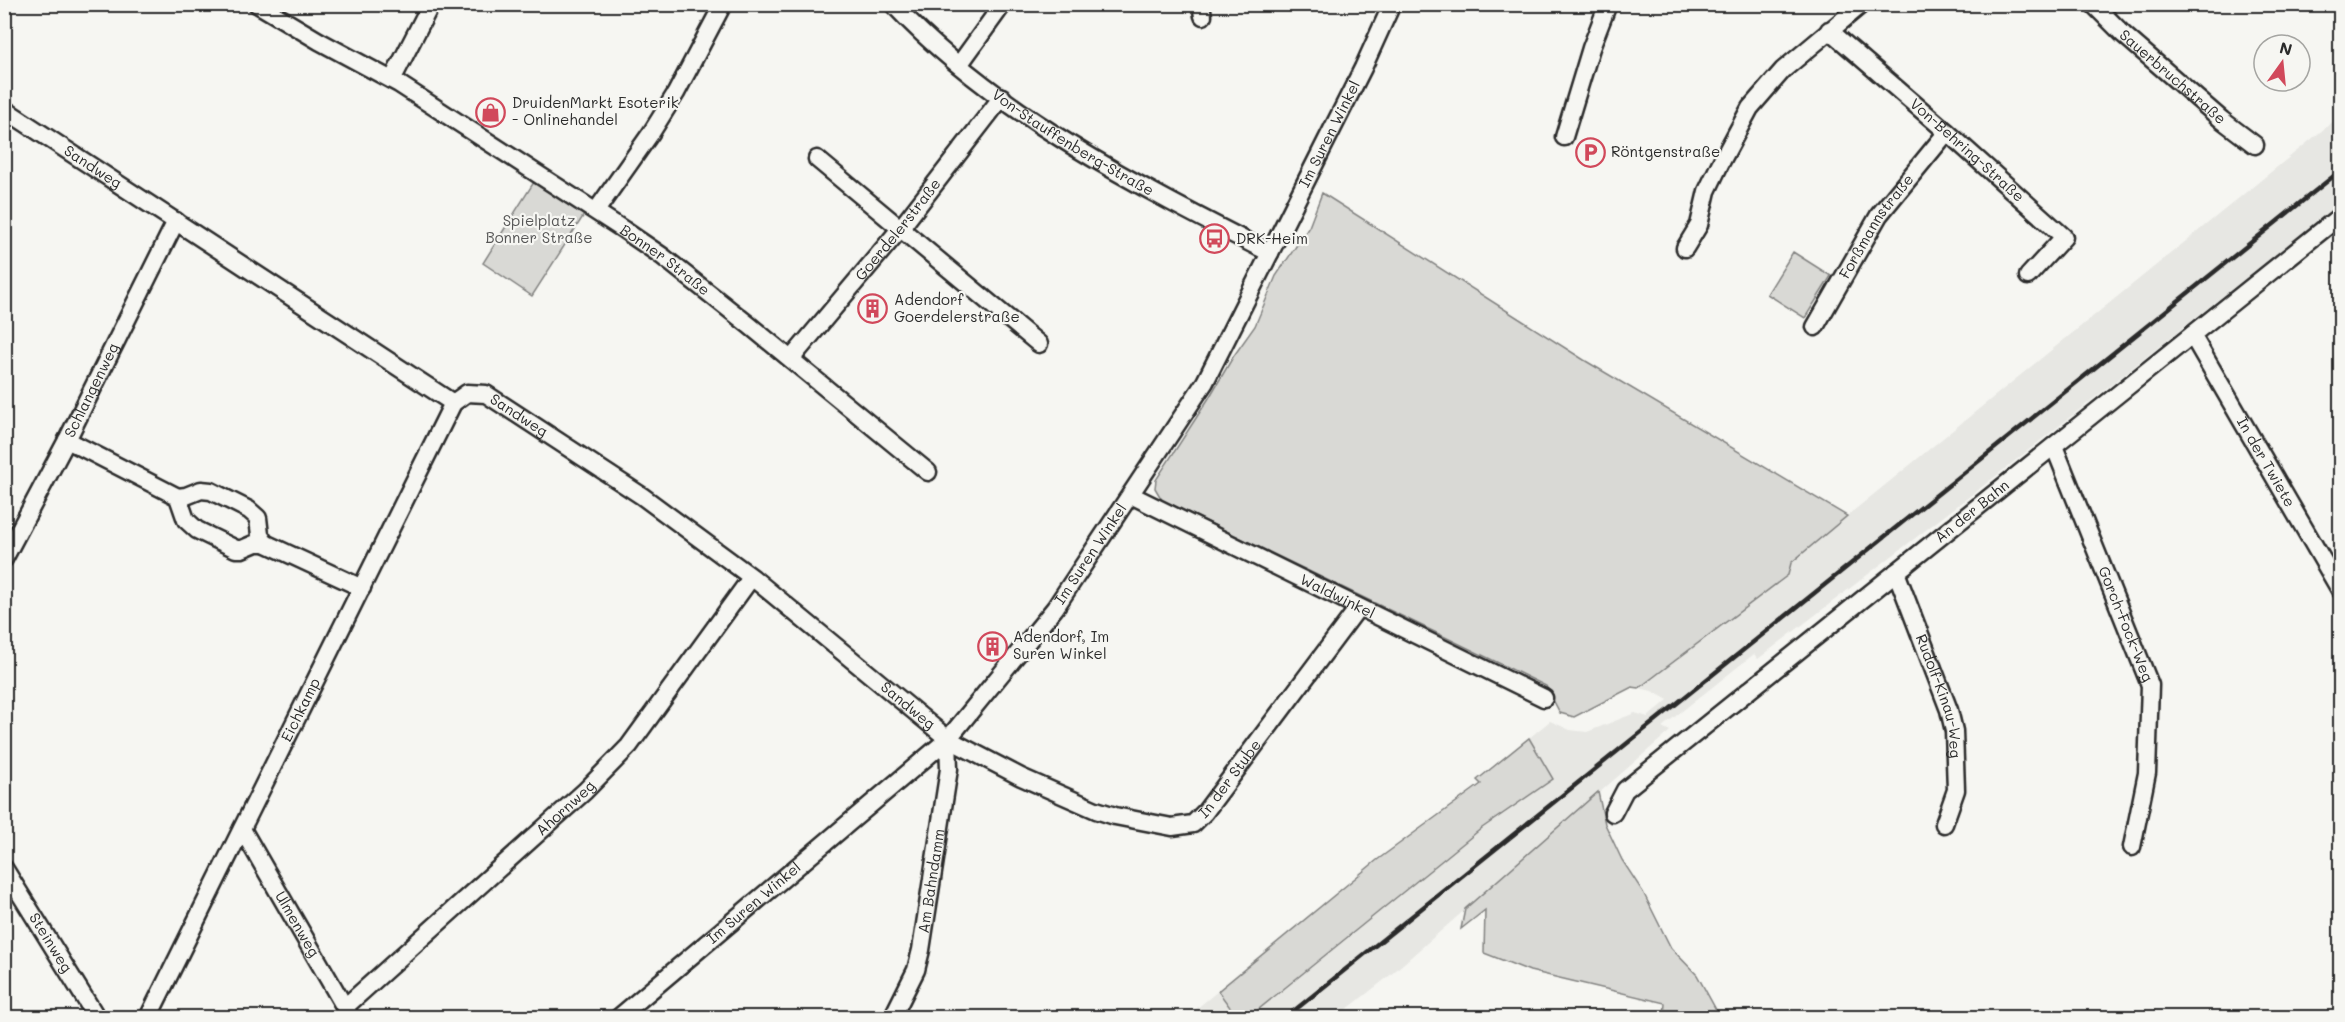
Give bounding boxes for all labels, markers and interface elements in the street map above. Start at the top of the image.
street label: Sauerbruchstraße [2116,24,2231,128]
north arrow [2252,33,2312,93]
text: N [2277,36,2295,60]
street label: Im Suren Winkel [1294,77,1364,190]
street label: Von-Stauffenberg-Straße [988,84,1158,200]
place label: DruidenMarkt Esoterik - Onlinehandel [512,92,679,129]
street label: Von-Behring-Straße [1906,93,2029,206]
shop icon: DruidenMarkt Esoterik - Onlinehandel [475,96,507,128]
parking icon: Röntgenstraße [1574,136,1606,168]
street label: Sandweg [60,140,126,193]
place label: Röntgenstraße [1611,141,1720,161]
street label: Forßmannstraße [1834,169,1918,282]
street label: Goerdelerstraße [850,174,945,284]
park label: Spielplatz Bonner Straße [485,210,593,247]
street label: Bonner Straße [617,219,715,299]
bus stop icon: DRK-Heim [1199,223,1231,255]
place label: DRK-Heim [1236,228,1308,248]
place label: Adendorf Goerdelerstraße [894,289,1020,326]
building icon: Adendorf Goerdelerstraße [857,293,889,325]
street label: Schlangenweg [59,339,123,441]
street label: Sandweg [486,388,552,441]
street label: In der Twiete [2233,413,2301,510]
street label: An der Bahn [1930,475,2013,547]
street label: Im Suren Winkel [1049,499,1131,608]
street label: Gorch-Fock-Weg [2094,563,2159,685]
street label: Waldwinkel [1297,569,1379,622]
place label: Adendorf, Im Suren Winkel [1013,626,1109,663]
building icon: Adendorf, Im Suren Winkel [976,630,1008,662]
street label: Rudolf-Kinau-Weg [1912,631,1966,759]
street label: Eichkamp [276,674,324,745]
street label: Sandweg [877,677,940,734]
street label: In der Stube [1194,735,1265,822]
street label: Ahornweg [531,775,599,840]
street label: Am Bahndamm [913,827,949,935]
street label: Im Suren Winkel [702,857,804,948]
street label: Ulmenweg [271,887,325,961]
street label: Steinweg [25,909,78,976]

